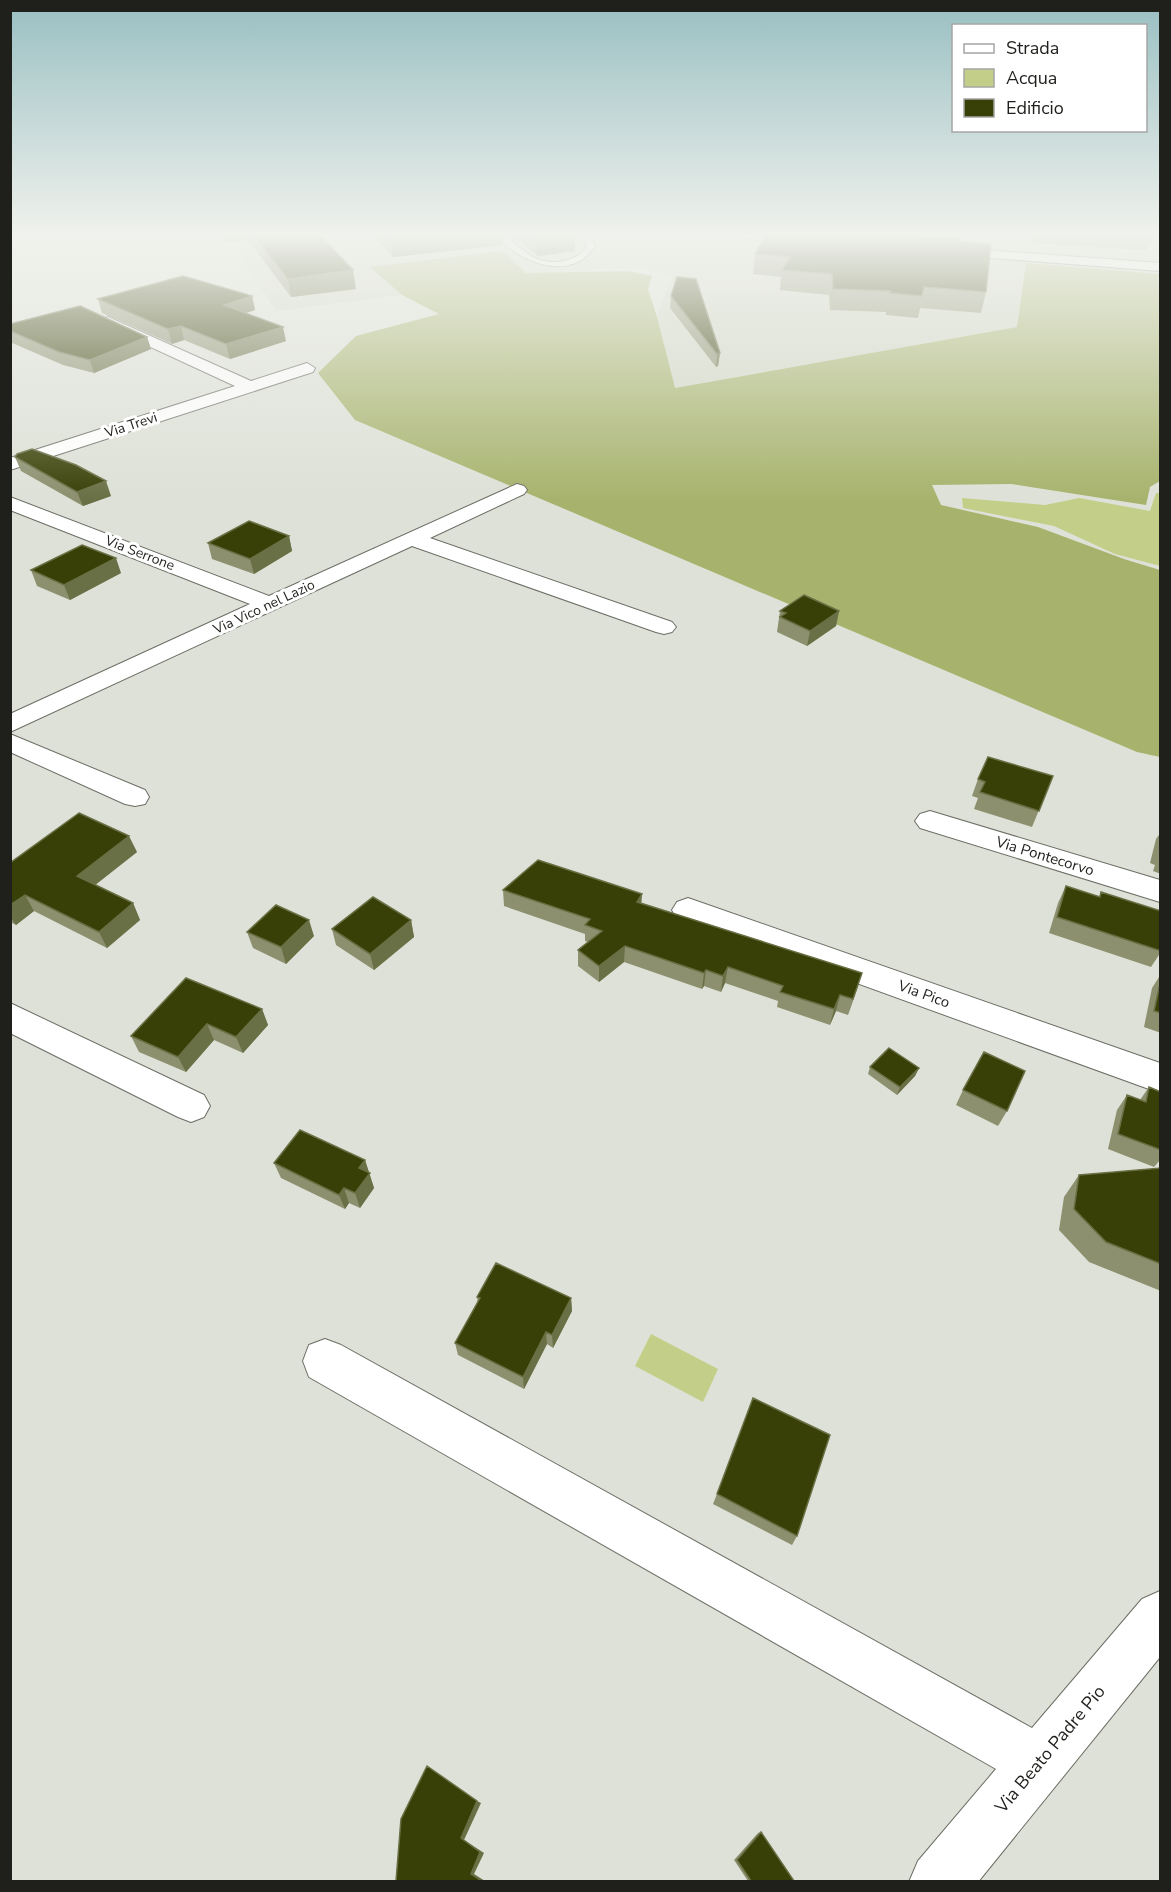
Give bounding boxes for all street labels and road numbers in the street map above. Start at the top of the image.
street label: Via Trevi [101,408,160,443]
street label: Via Serrone [102,531,178,575]
street label: Via Vico nel Lazio [209,575,318,639]
street label: Via Pontecorvo [992,831,1097,880]
street label: Via Pico [894,975,953,1013]
street label: Via Beato Padre Pio [989,1680,1111,1819]

